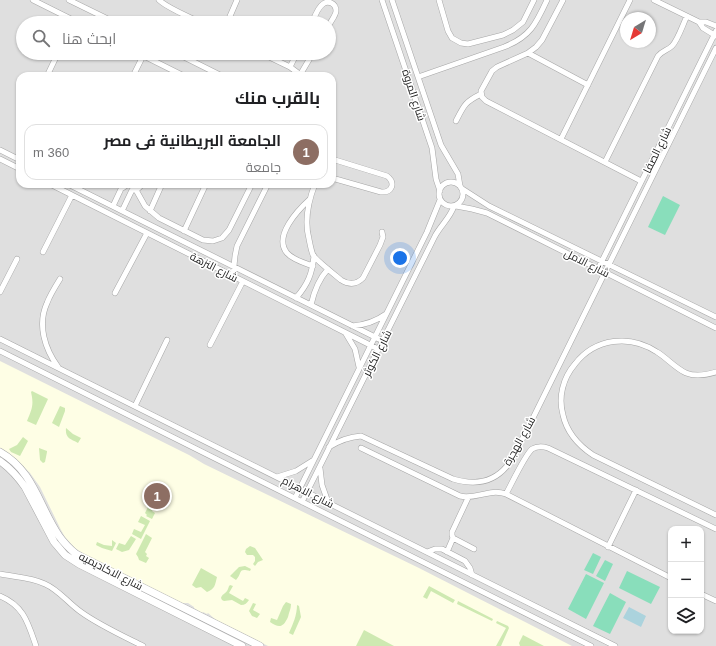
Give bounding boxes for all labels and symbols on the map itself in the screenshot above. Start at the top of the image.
north arrow [620,12,656,48]
street label: شارع المروة [398,68,428,123]
street label: شارع الصفا [641,125,675,176]
street label: شارع الامل [561,246,612,281]
your location [390,248,410,268]
street label: شارع النزهة [187,250,240,286]
street label: شارع الكوثر [360,328,396,380]
street label: شارع الهجرة [501,414,539,468]
street label: شارع الاهرام [279,474,336,512]
pin: 1 [144,481,170,511]
street label: شارع الاكاديميه [76,550,145,594]

